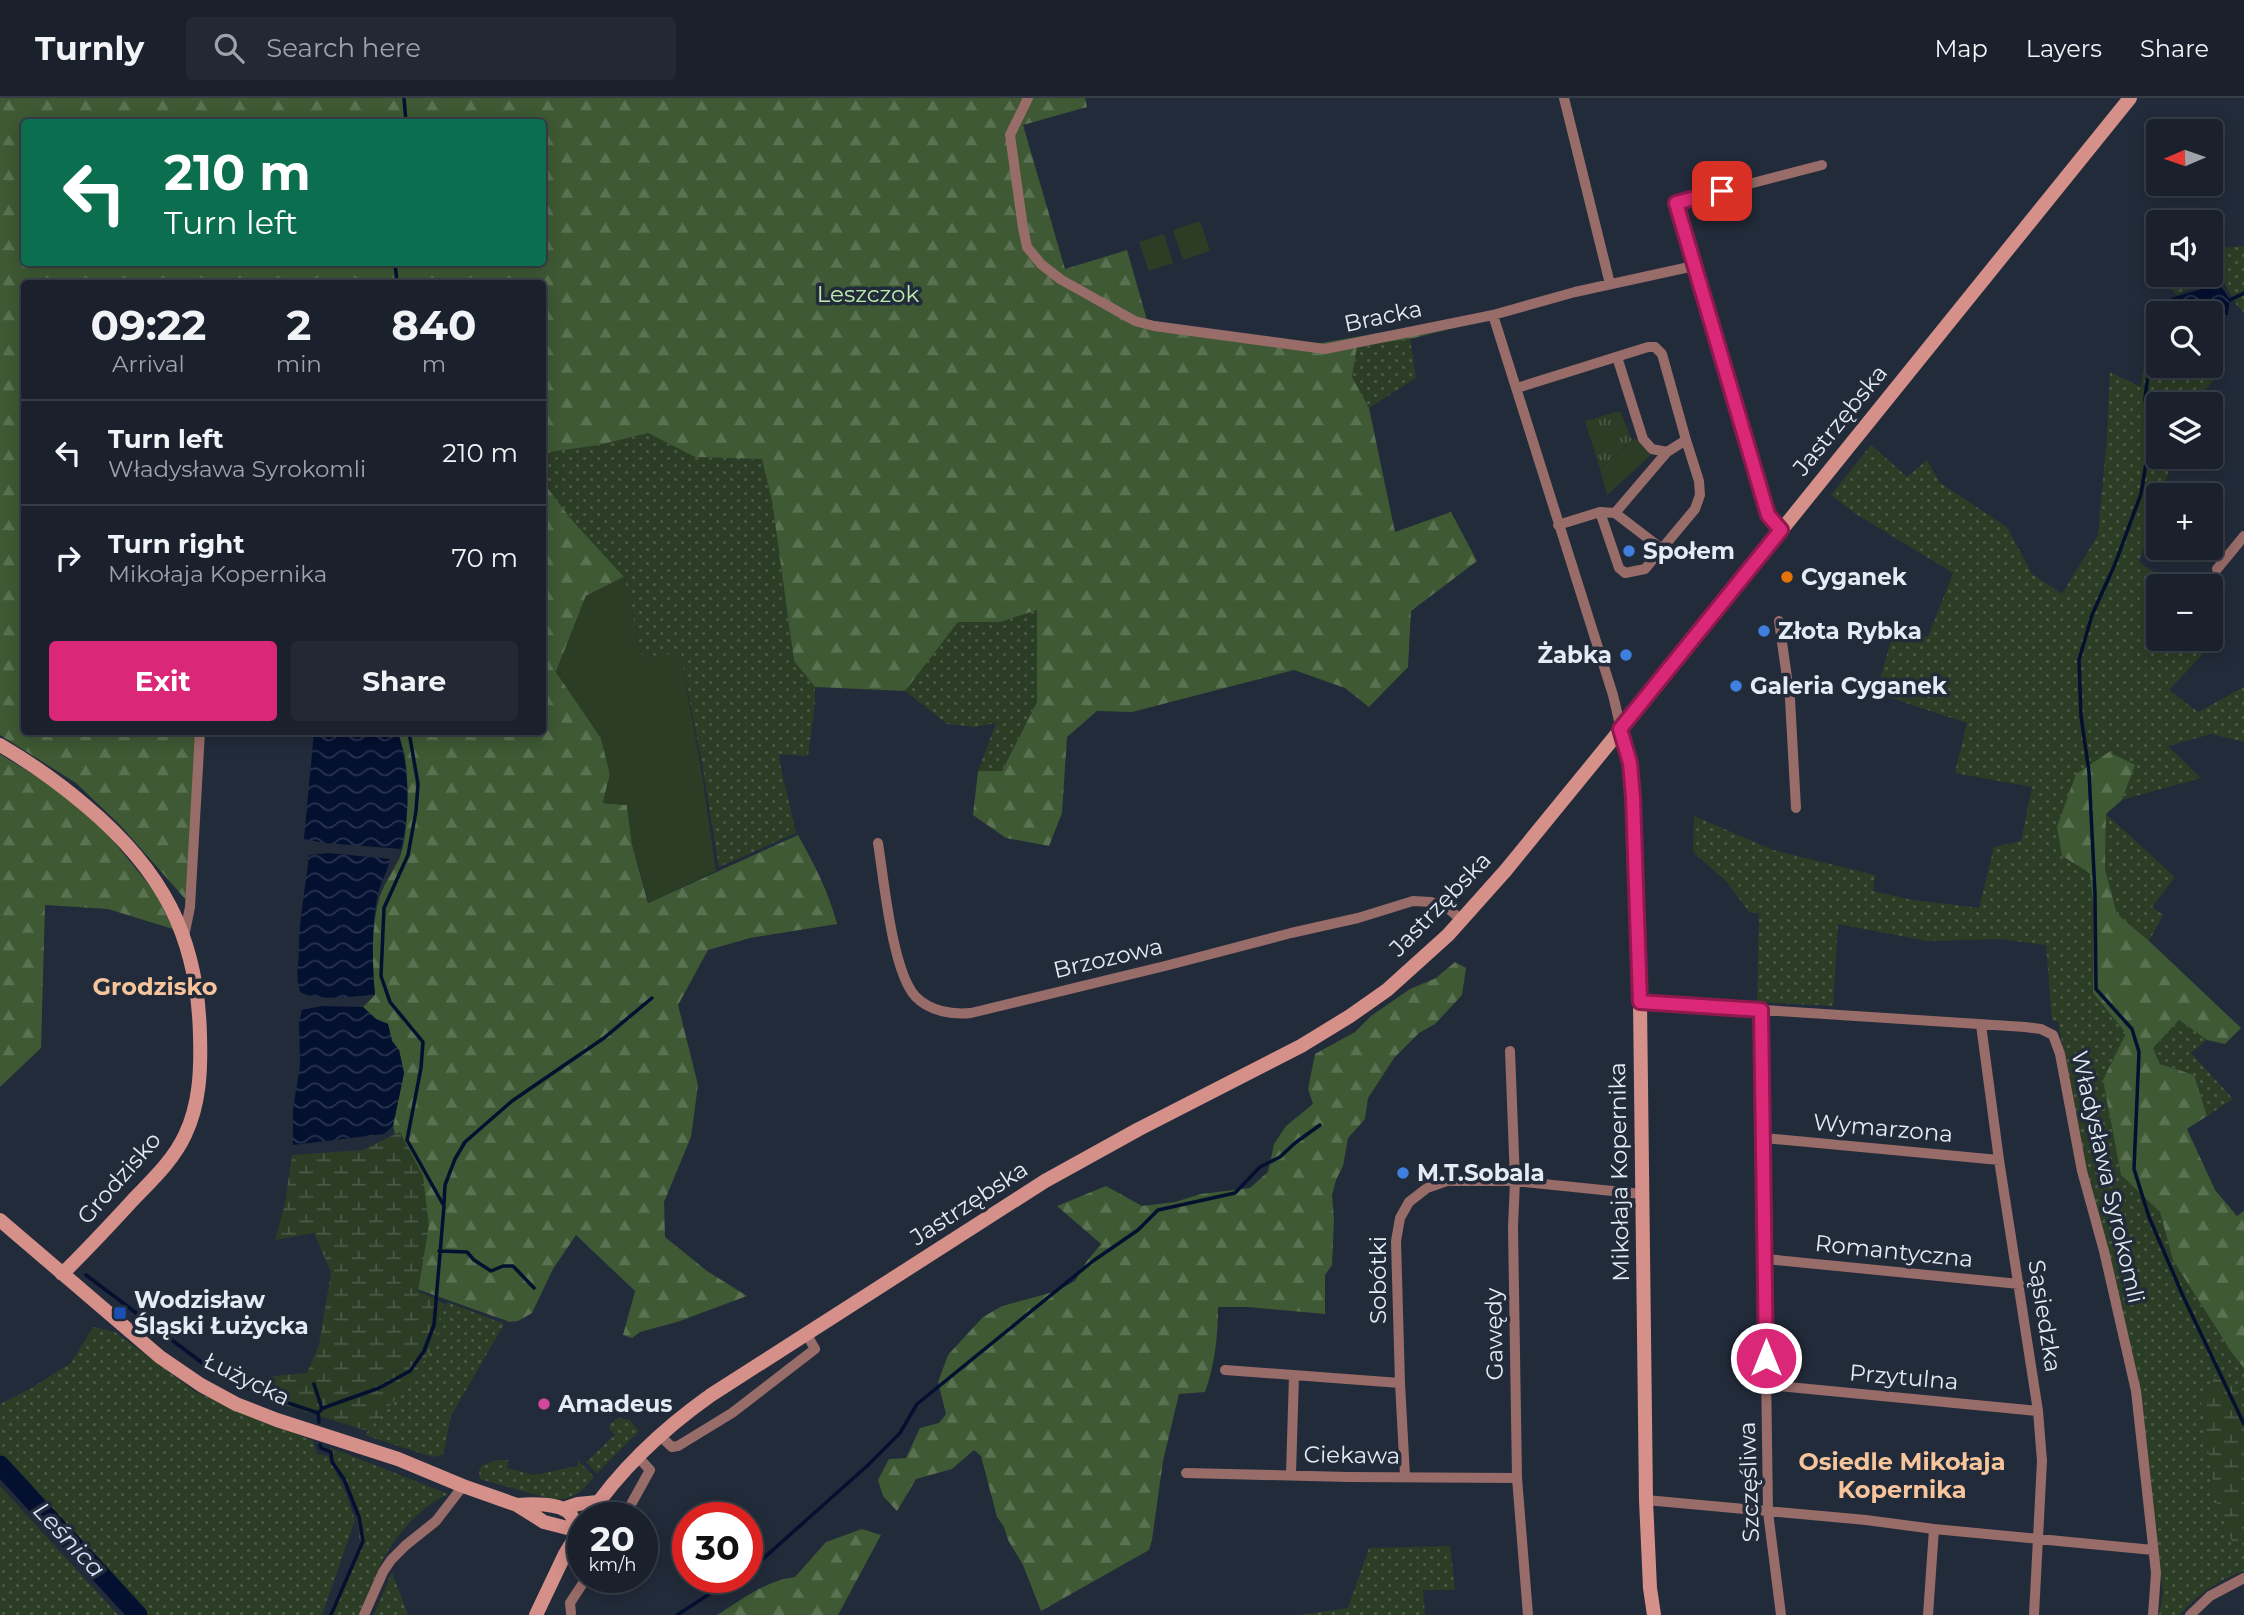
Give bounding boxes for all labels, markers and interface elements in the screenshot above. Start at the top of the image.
search box [186,17,676,80]
text: Turnly [35,28,144,68]
icon: search [210,29,248,67]
text: Search here [266,32,421,64]
text: Map [1934,34,1988,63]
text: Layers [2026,34,2102,63]
text: Share [2140,34,2209,63]
north arrow [2146,119,2222,196]
map controls [2146,119,2223,651]
text: 210 m [164,143,311,202]
icon: left [49,147,140,238]
pin [1692,161,1752,221]
icon: arrive [1703,172,1741,210]
text: Turn left [164,203,298,242]
button: sound [2146,210,2223,287]
park label: Leszczok [817,280,920,308]
street label: Bracka [1341,294,1425,338]
text: 09:22 [90,299,206,351]
text: 2 [286,299,311,351]
text: 840 [391,299,477,351]
button: search [2146,301,2223,378]
text: Arrival [112,350,185,378]
text: min [276,350,322,378]
text: m [422,350,446,378]
street label: Jastrzębska [1786,359,1893,482]
button: layers [2146,392,2223,469]
text: Turn left [108,423,224,455]
icon: left [49,434,87,472]
text: 210 m [442,437,518,469]
text: Władysława Syrokomli [108,455,366,483]
button: + [2146,483,2223,560]
text: Turn right [108,528,244,560]
place label: Społem [1643,537,1735,565]
icon: right [49,539,87,577]
text: 70 m [452,542,518,574]
marker: Społem [1621,543,1637,559]
text: Mikołaja Kopernika [108,560,327,588]
place label: Cyganek [1801,563,1908,591]
marker: Cyganek [1779,569,1795,585]
button: − [2146,574,2223,651]
place label: Złota Rybka [1778,617,1922,645]
marker: Złota Rybka [1756,623,1772,639]
place label: Żabka [1537,640,1612,669]
button: Exit [49,641,277,721]
button: Share [291,641,518,721]
marker: Żabka [1618,647,1634,663]
place label: Galeria Cyganek [1750,672,1948,700]
marker: Galeria Cyganek [1728,678,1744,694]
street label: Jastrzębska [1383,846,1497,963]
street label: Brzozowa [1051,932,1165,984]
district label: Grodzisko [93,972,217,1001]
street label: Władysława Syrokomli [2065,1048,2151,1306]
street label: Mikołaja Kopernika [1603,1062,1635,1282]
street label: Wymarzona [1812,1108,1954,1148]
street label: Grodzisko [71,1126,167,1230]
street label: Jastrzębska [904,1155,1033,1252]
place label: M.T.Sobala [1417,1159,1545,1187]
marker: M.T.Sobala [1395,1165,1411,1181]
street label: Romantyczna [1814,1229,1974,1273]
street label: Sobótki [1364,1236,1392,1324]
street label: Sąsiedzka [2022,1258,2068,1374]
place label: Wodzisław Śląski Łużycka [134,1286,309,1340]
street label: Gawędy [1479,1287,1509,1381]
marker: Wodzisław Śląski Łużycka [112,1305,128,1321]
position arrow [1729,1321,1803,1395]
street label: Łużycka [199,1346,295,1412]
street label: Przytulna [1848,1358,1960,1396]
place label: Amadeus [557,1390,672,1418]
marker: Amadeus [536,1396,552,1412]
street label: Szczęśliwa [1733,1421,1765,1543]
street label: Ciekawa [1303,1440,1401,1470]
district label: Osiedle Mikołaja Kopernika [1798,1447,2006,1504]
water label: Leśnica [27,1496,111,1583]
speed limit sign: 30 [672,1502,763,1593]
text: 20 [590,1517,635,1560]
text: km/h [588,1554,637,1576]

